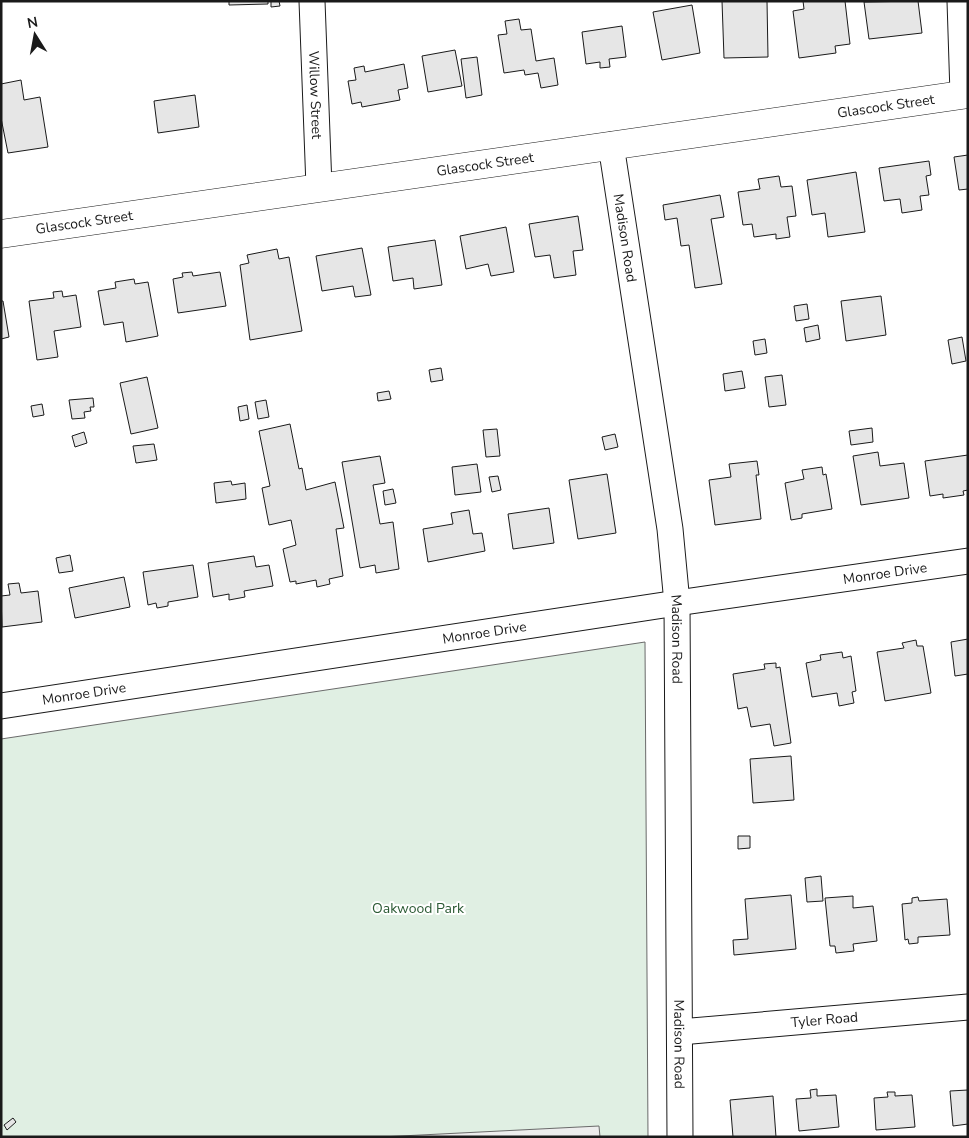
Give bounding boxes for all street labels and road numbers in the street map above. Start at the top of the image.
street label: Willow Street [304,51,326,139]
street label: Glascock Street [836,90,936,123]
street label: Glascock Street [435,148,535,181]
street label: Madison Road [609,192,641,284]
street label: Glascock Street [34,206,134,239]
street label: Monroe Drive [842,558,928,589]
street label: Madison Road [666,594,686,684]
street label: Monroe Drive [441,617,528,649]
street label: Monroe Drive [41,678,127,710]
street label: Madison Road [669,999,689,1089]
street label: Tyler Road [790,1008,859,1032]

